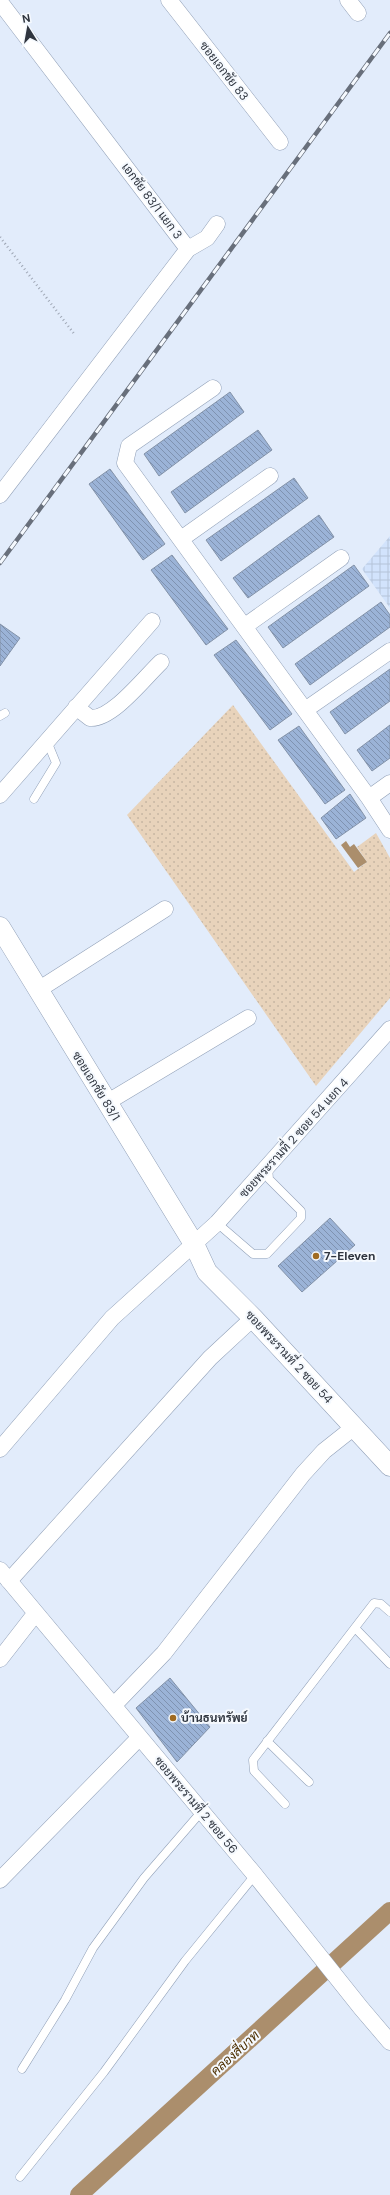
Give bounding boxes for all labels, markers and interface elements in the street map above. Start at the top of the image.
north arrow [8,8,48,48]
text: N [21,11,31,26]
street label: ซอยเอกชัย 83 [196,38,252,104]
street label: เอกชัย 83/1 แยก 3 [118,160,186,242]
street label: ซอยเอกชัย 83/1 [68,1048,124,1124]
street label: ซอยพระรามที่ 2 ซอย 54 แยก 4 [234,1073,352,1201]
place label: 7-Eleven [324,1248,376,1264]
marker: 7-Eleven [311,1251,321,1261]
street label: ซอยพระรามที่ 2 ซอย 54 [242,1305,338,1407]
place label: บ้านธนทรัพย์ [181,1710,249,1726]
marker: บ้านธนทรัพย์ [168,1713,178,1723]
street label: ซอยพระรามที่ 2 ซอย 56 [151,1751,244,1857]
water label: คลองสี่บาท [204,2023,263,2079]

